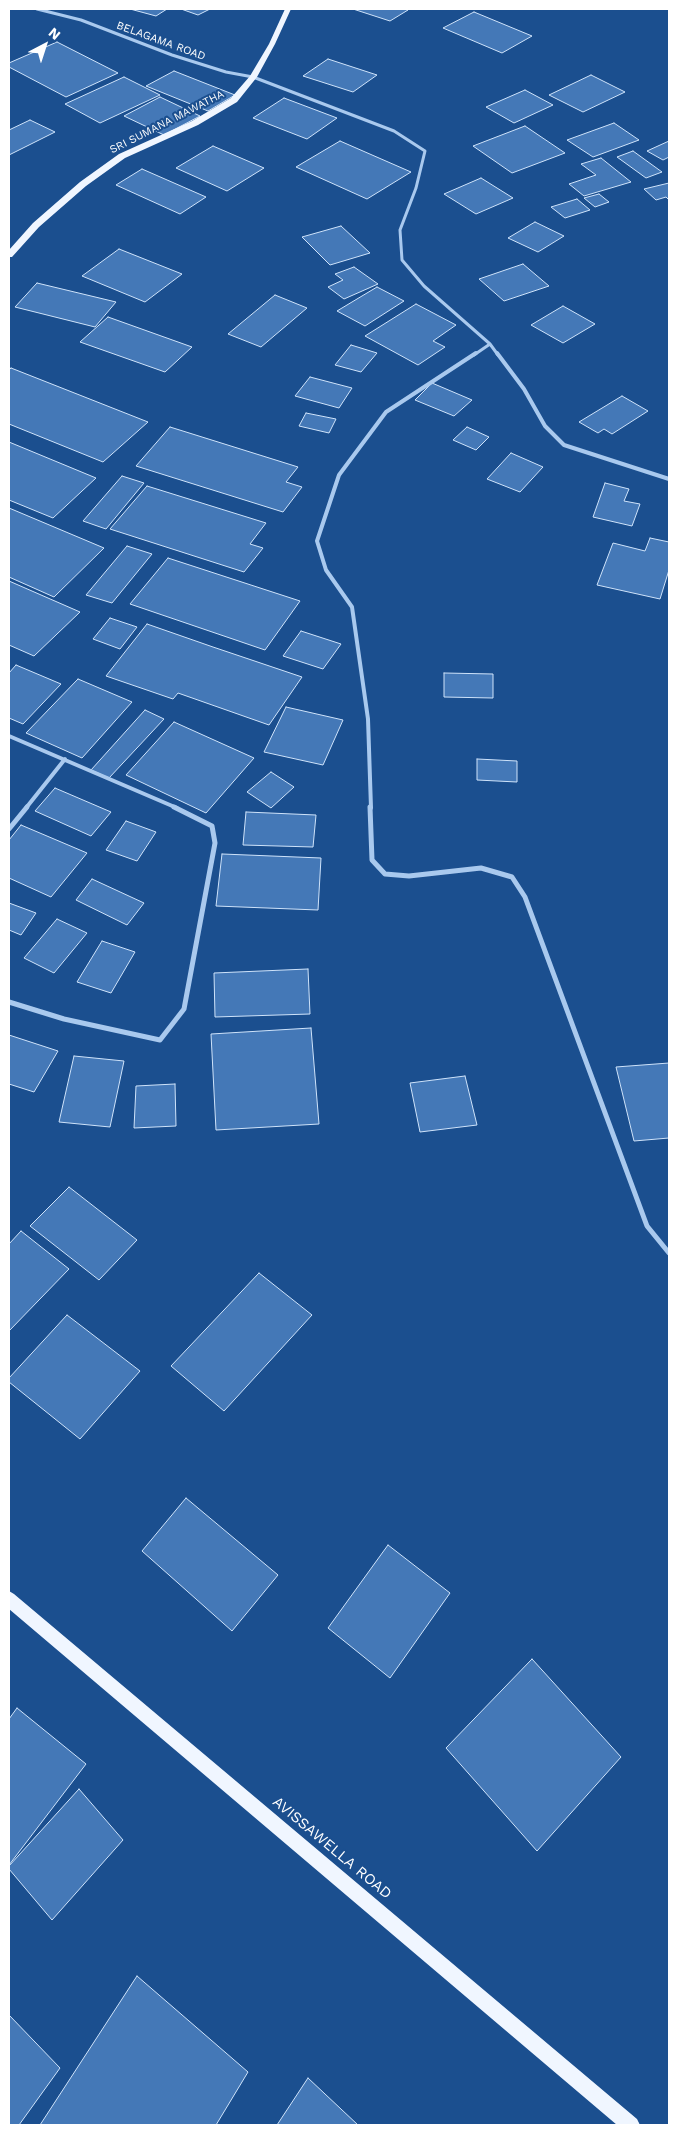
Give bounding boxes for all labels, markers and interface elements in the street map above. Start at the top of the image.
street label: BELAGAMA ROAD [115,19,207,63]
north arrow [20,20,70,70]
text: N [46,24,64,43]
street label: SRI SUMANA MAWATHA [108,87,226,157]
street label: AVISSAWELLA ROAD [269,1793,395,1903]

